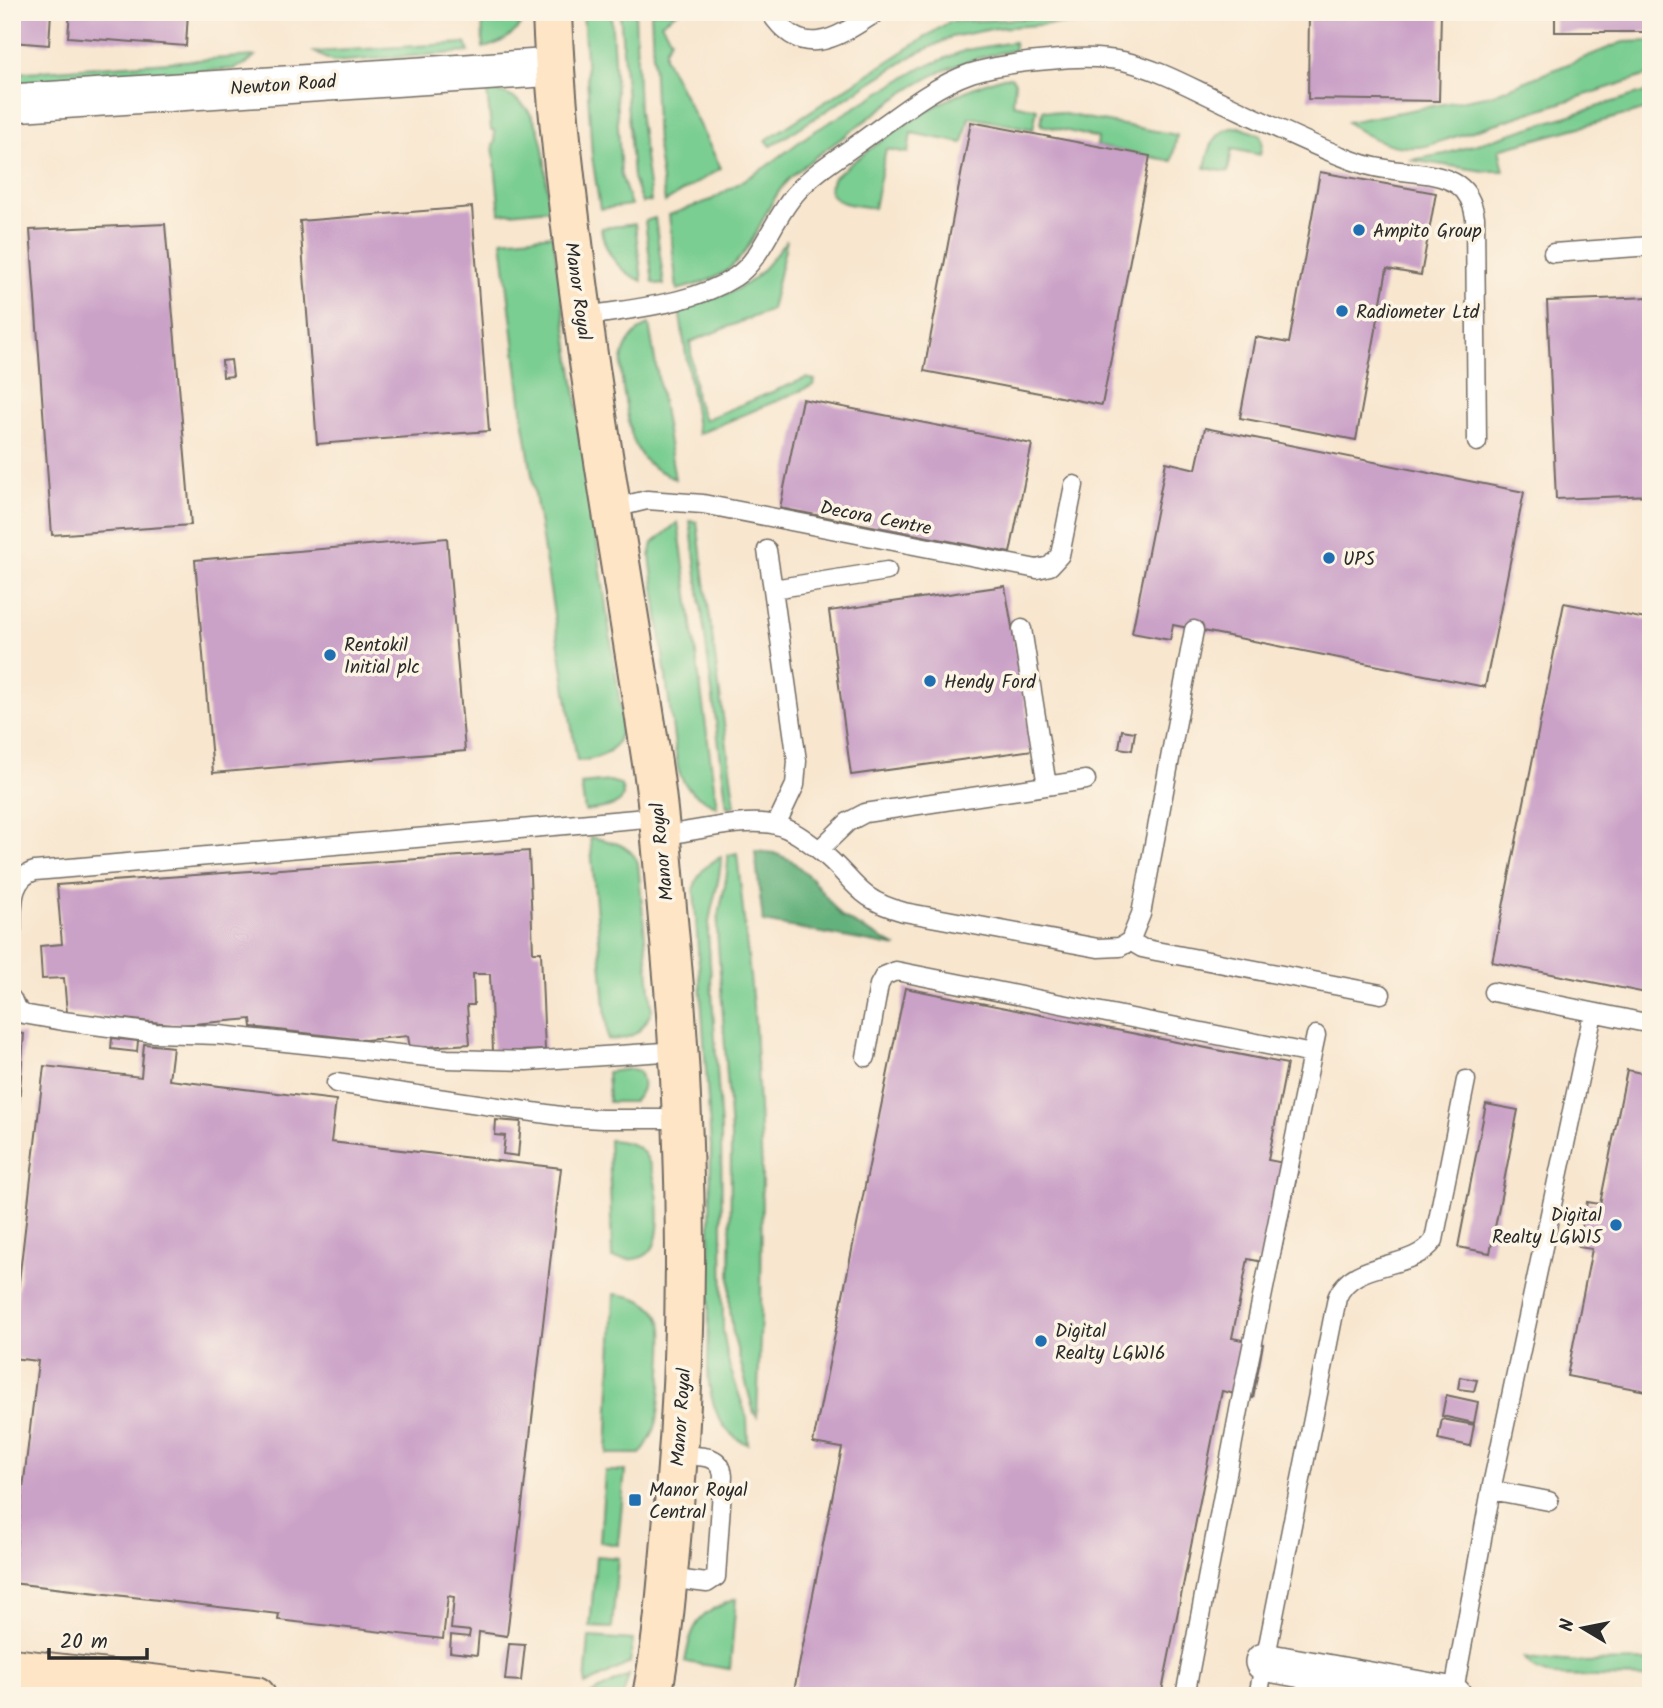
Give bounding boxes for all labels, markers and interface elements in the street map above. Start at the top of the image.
street label: Newton Road [229,67,338,105]
place label: Ampito Group [1373,217,1482,247]
marker: Ampito Group [1351,222,1367,238]
street label: Manor Royal [555,240,599,343]
place label: Radiometer Ltd [1356,298,1480,328]
marker: Radiometer Ltd [1334,303,1350,319]
street label: Decora Centre [817,493,934,545]
place label: UPS [1343,545,1375,575]
marker: UPS [1321,550,1337,566]
place label: Rentokil Initial plc [344,631,420,683]
marker: Rentokil Initial plc [322,647,338,663]
place label: Hendy Ford [944,668,1036,698]
marker: Hendy Ford [922,673,938,689]
street label: Manor Royal [643,801,683,902]
place label: Digital Realty LGW15 [1492,1201,1604,1253]
marker: Digital Realty LGW15 [1608,1217,1624,1233]
place label: Digital Realty LGW16 [1055,1317,1165,1369]
marker: Digital Realty LGW16 [1033,1333,1049,1349]
street label: Manor Royal [664,1367,700,1467]
place label: Manor Royal Central [649,1476,748,1528]
marker: Manor Royal Central [627,1492,643,1508]
north arrow [1548,1592,1618,1662]
scale bar [49,1617,147,1661]
text: N [1552,1617,1584,1634]
text: 20 m [60,1626,108,1659]

